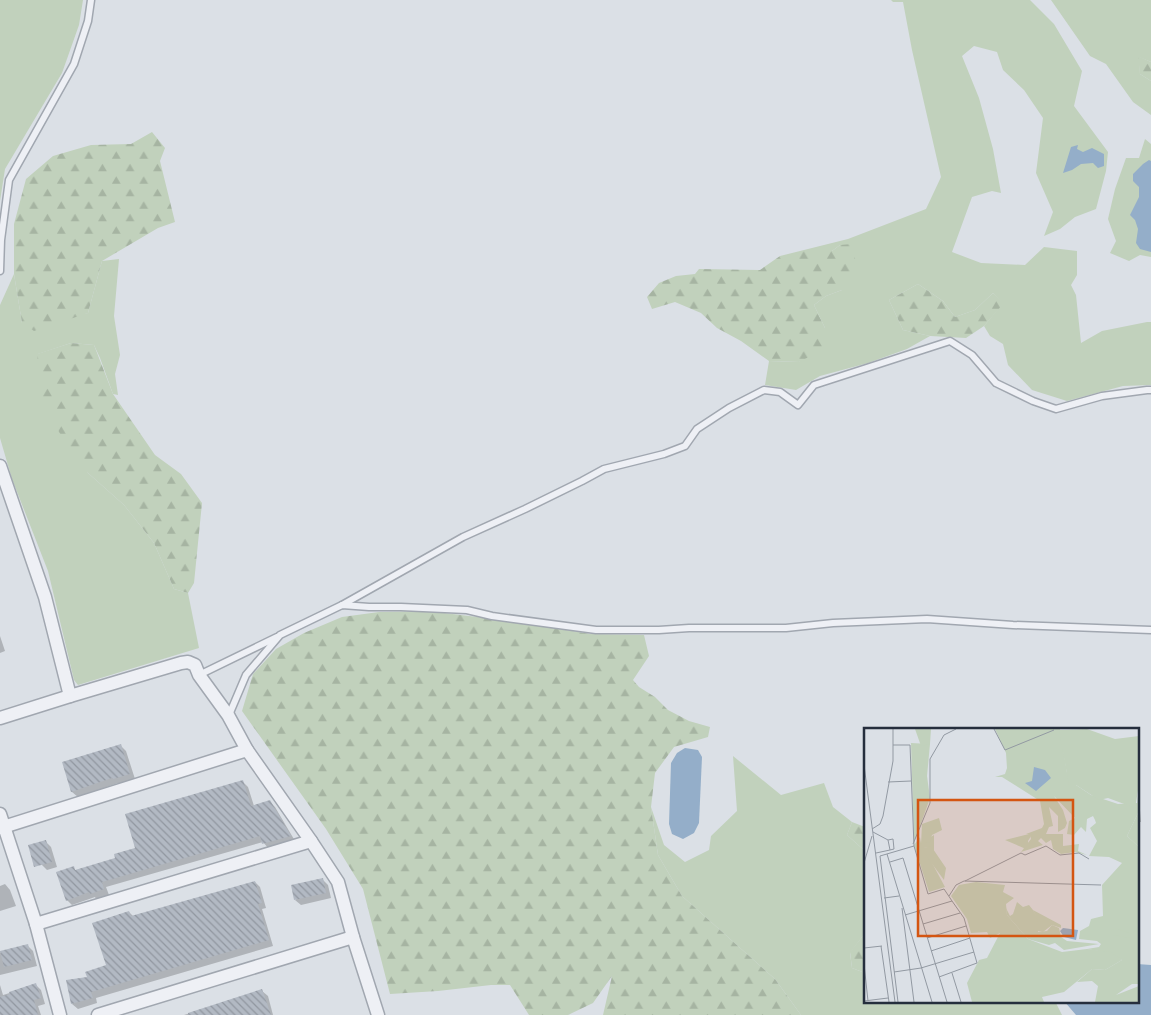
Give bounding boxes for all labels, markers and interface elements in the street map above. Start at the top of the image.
inset map [864,728,1138,1002]

